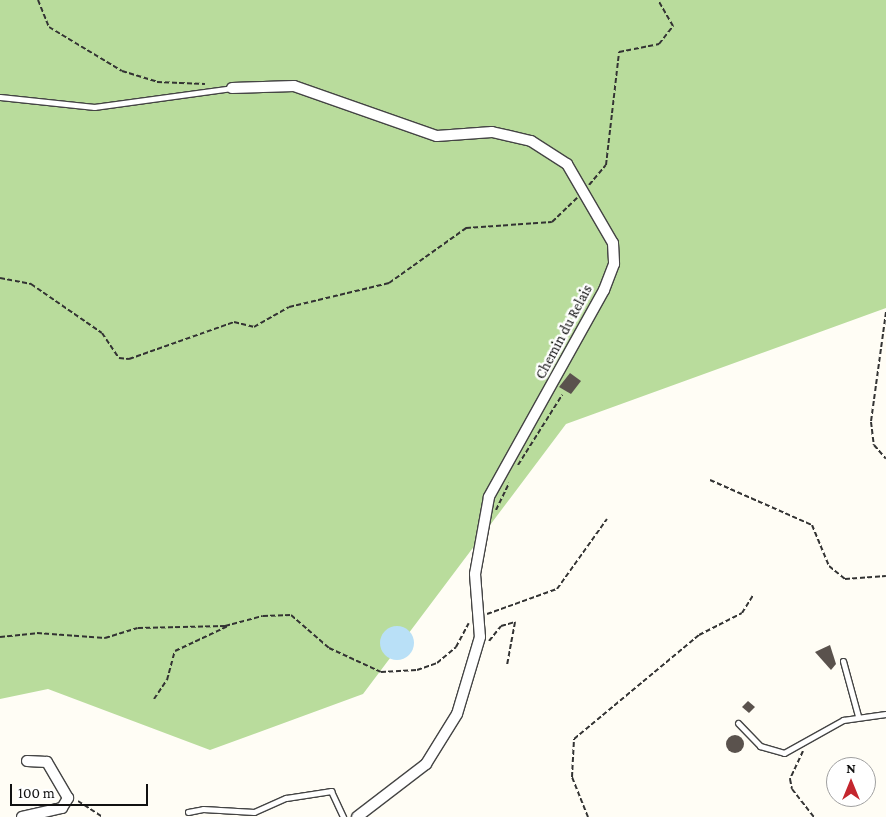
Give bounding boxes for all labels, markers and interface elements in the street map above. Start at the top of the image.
street label: Chemin du Relais [532,282,596,382]
north arrow [826,757,876,807]
text: N [846,760,856,776]
scale bar [12,774,150,806]
text: 100 m [18,785,55,801]

